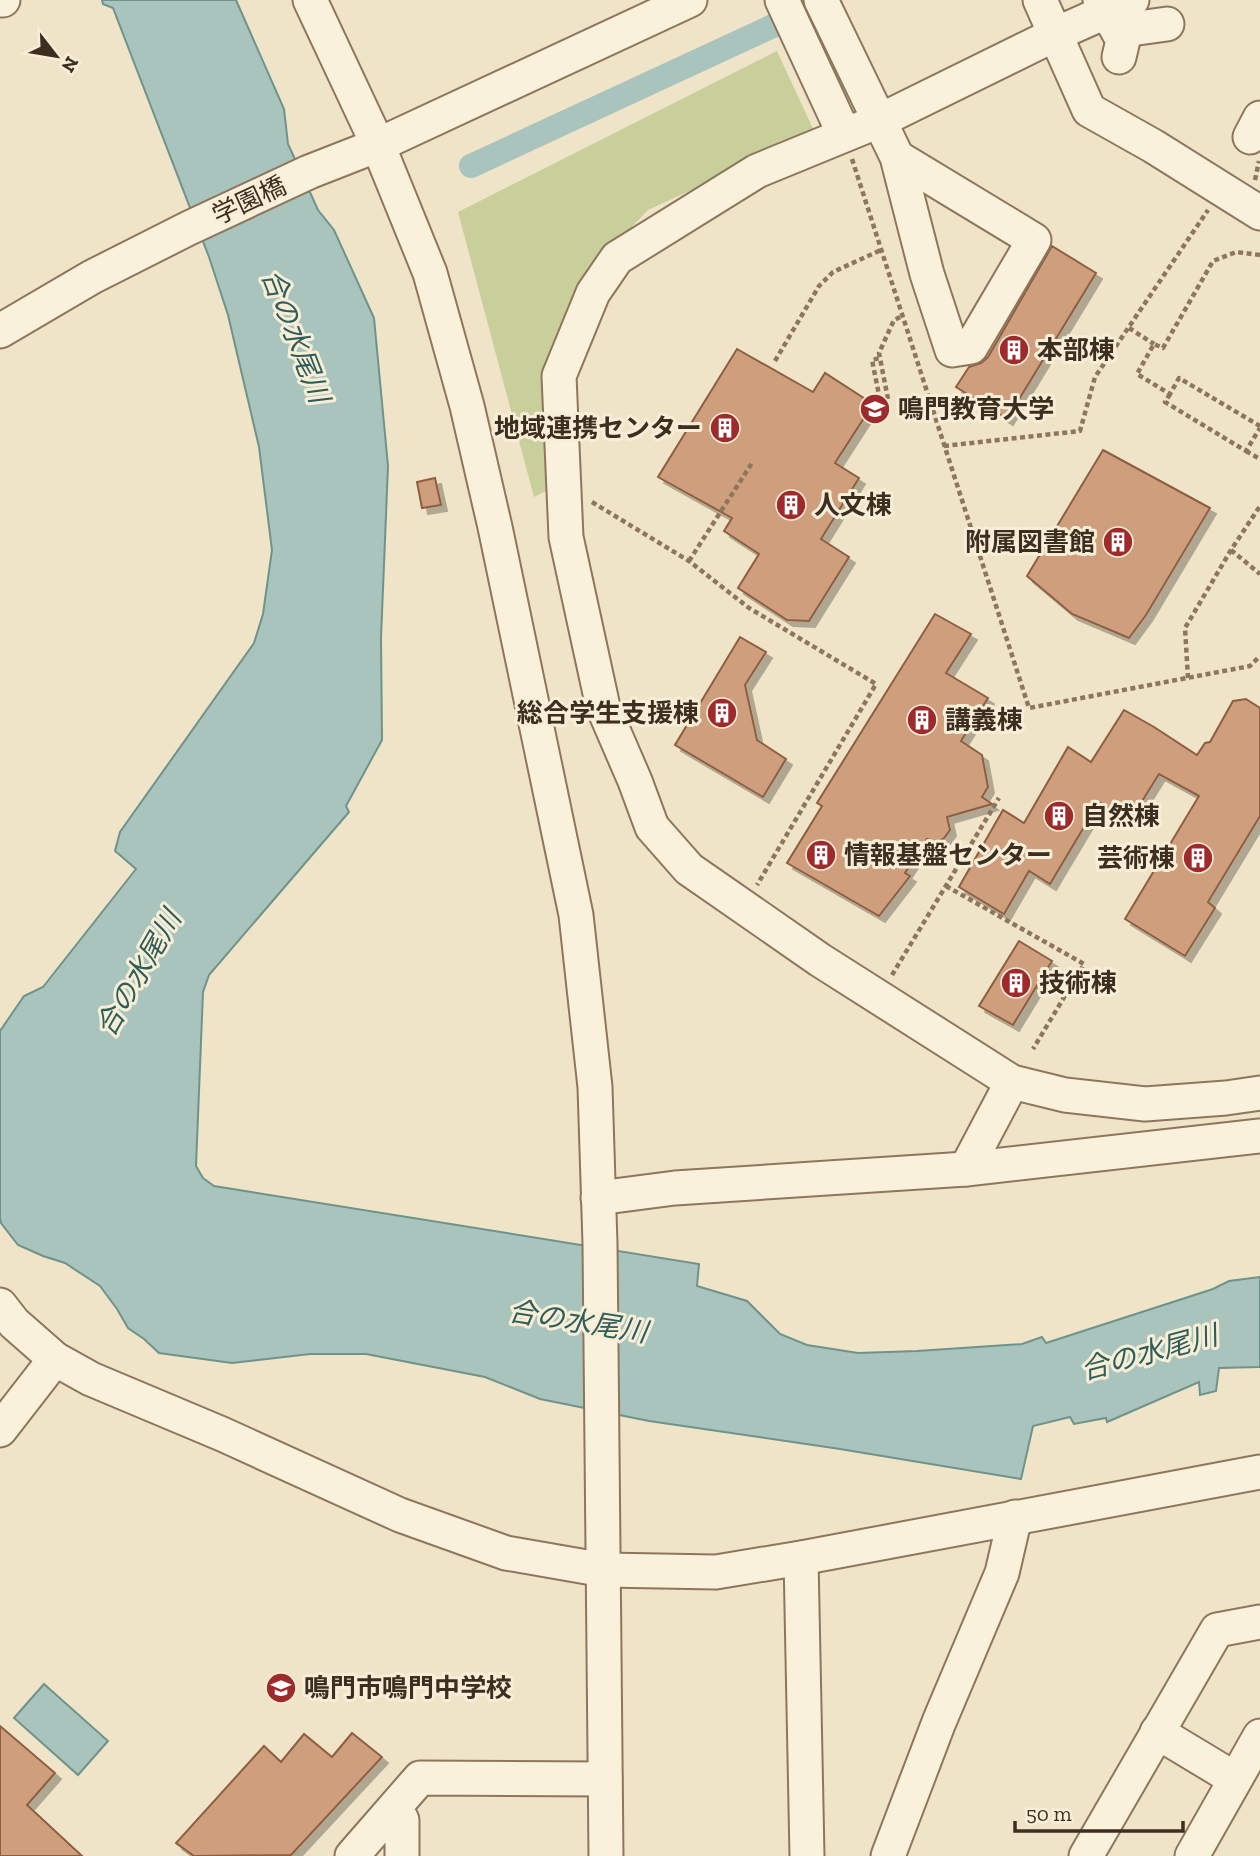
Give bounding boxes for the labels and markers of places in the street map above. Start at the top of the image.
building icon: 本部棟 [997,333,1031,367]
place label: 本部棟 [1037,334,1115,366]
school or university icon: 鳴門教育大学 [858,392,892,426]
place label: 鳴門教育大学 [898,393,1054,425]
building icon: 地域連携センター [708,411,742,445]
place label: 地域連携センター [494,412,702,444]
building icon: 人文棟 [774,488,808,522]
place label: 人文棟 [814,489,892,521]
building icon: 附属図書館 [1101,525,1135,559]
place label: 附属図書館 [965,526,1095,558]
building icon: 総合学生支援棟 [705,696,739,730]
place label: 総合学生支援棟 [517,697,699,729]
building icon: 講義棟 [905,703,939,737]
place label: 講義棟 [945,704,1023,736]
building icon: 自然棟 [1042,799,1076,833]
place label: 自然棟 [1082,800,1160,832]
building icon: 情報基盤センター [804,838,838,872]
place label: 情報基盤センター [844,839,1052,871]
building icon: 芸術棟 [1181,841,1215,875]
place label: 芸術棟 [1097,842,1175,874]
building icon: 技術棟 [999,966,1033,1000]
place label: 技術棟 [1039,967,1117,999]
school or university icon: 鳴門市鳴門中学校 [264,1671,298,1705]
place label: 鳴門市鳴門中学校 [304,1672,512,1704]

